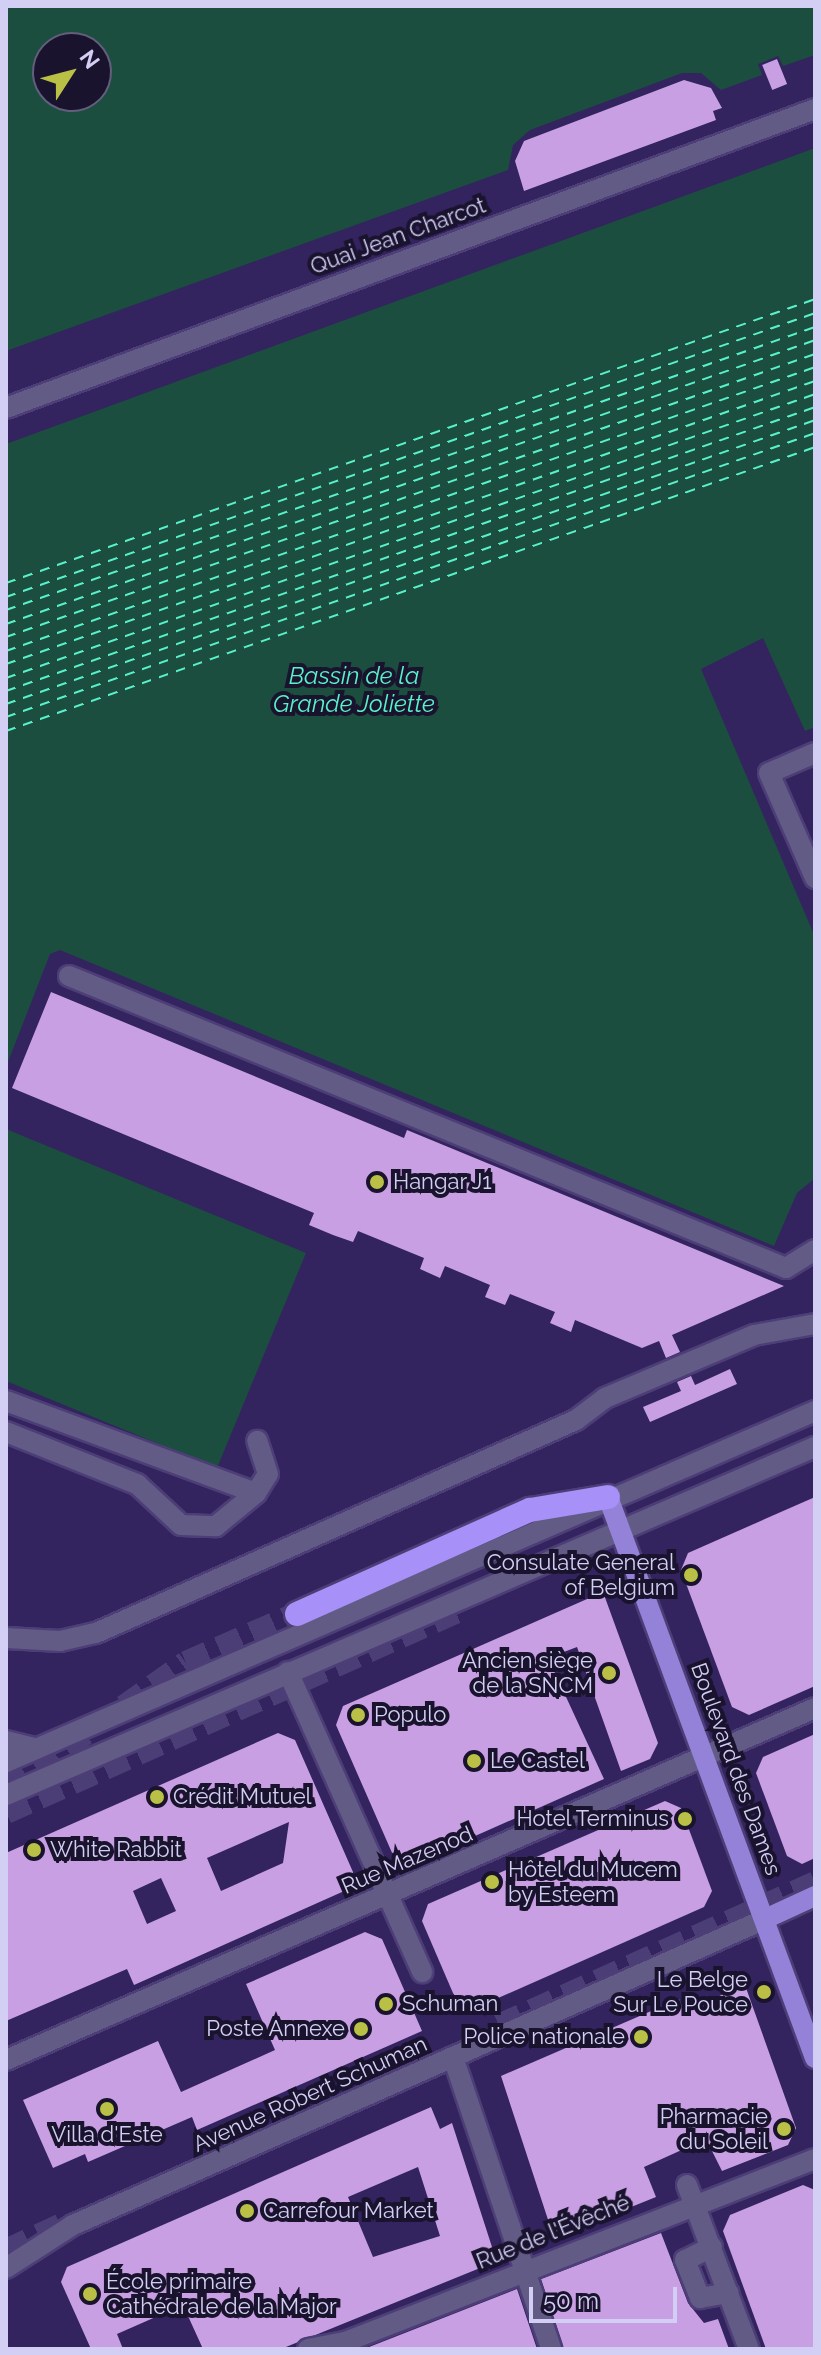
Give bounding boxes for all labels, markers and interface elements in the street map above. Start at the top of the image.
north arrow [32,32,112,112]
text: N [74,45,105,73]
street label: Quai Jean Charcot [306,192,490,280]
water label: Bassin de la Grande Joliette [273,662,435,718]
place label: Hangar J1 [393,1169,493,1195]
marker: Hangar J1 [368,1173,386,1191]
place label: Consulate General of Belgium [487,1549,675,1600]
marker: Consulate General of Belgium [682,1566,700,1584]
place label: Ancien siège de la SNCM [462,1647,593,1698]
street label: Boulevard des Dames [685,1659,787,1879]
marker: Ancien siège de la SNCM [600,1664,618,1682]
place label: Populo [374,1702,446,1728]
marker: Populo [349,1706,367,1724]
place label: Le Castel [490,1748,585,1774]
marker: Le Castel [465,1752,483,1770]
place label: Crédit Mutuel [173,1784,312,1810]
marker: Crédit Mutuel [148,1788,166,1806]
place label: Hotel Terminus [515,1806,669,1832]
marker: Hotel Terminus [676,1810,694,1828]
street label: Rue Mazenod [337,1820,477,1900]
place label: White Rabbit [50,1837,182,1863]
marker: White Rabbit [25,1841,43,1859]
place label: Hôtel du Mucem by Esteem [508,1856,678,1908]
marker: Hôtel du Mucem by Esteem [483,1873,501,1891]
place label: Le Belge Sur Le Pouce [613,1966,748,2018]
marker: Le Belge Sur Le Pouce [755,1983,773,2001]
place label: Schuman [402,1991,498,2017]
marker: Schuman [377,1995,395,2013]
place label: Poste Annexe [206,2016,345,2042]
marker: Poste Annexe [352,2020,370,2038]
place label: Police nationale [463,2024,625,2050]
marker: Police nationale [632,2028,650,2046]
street label: Avenue Robert Schuman [189,2030,431,2158]
marker: Villa d'Este [98,2100,116,2118]
place label: Pharmacie du Soleil [660,2103,768,2154]
marker: Pharmacie du Soleil [775,2120,793,2138]
place label: Villa d'Este [51,2122,163,2148]
street label: Rue de l'Évêché [472,2189,634,2275]
place label: Carrefour Market [263,2198,434,2224]
marker: Carrefour Market [238,2202,256,2220]
place label: École primaire Cathédrale de la Major [106,2268,337,2320]
scale bar [533,2271,681,2321]
marker: École primaire Cathédrale de la Major [81,2285,99,2303]
text: 50 m [543,2286,599,2315]

